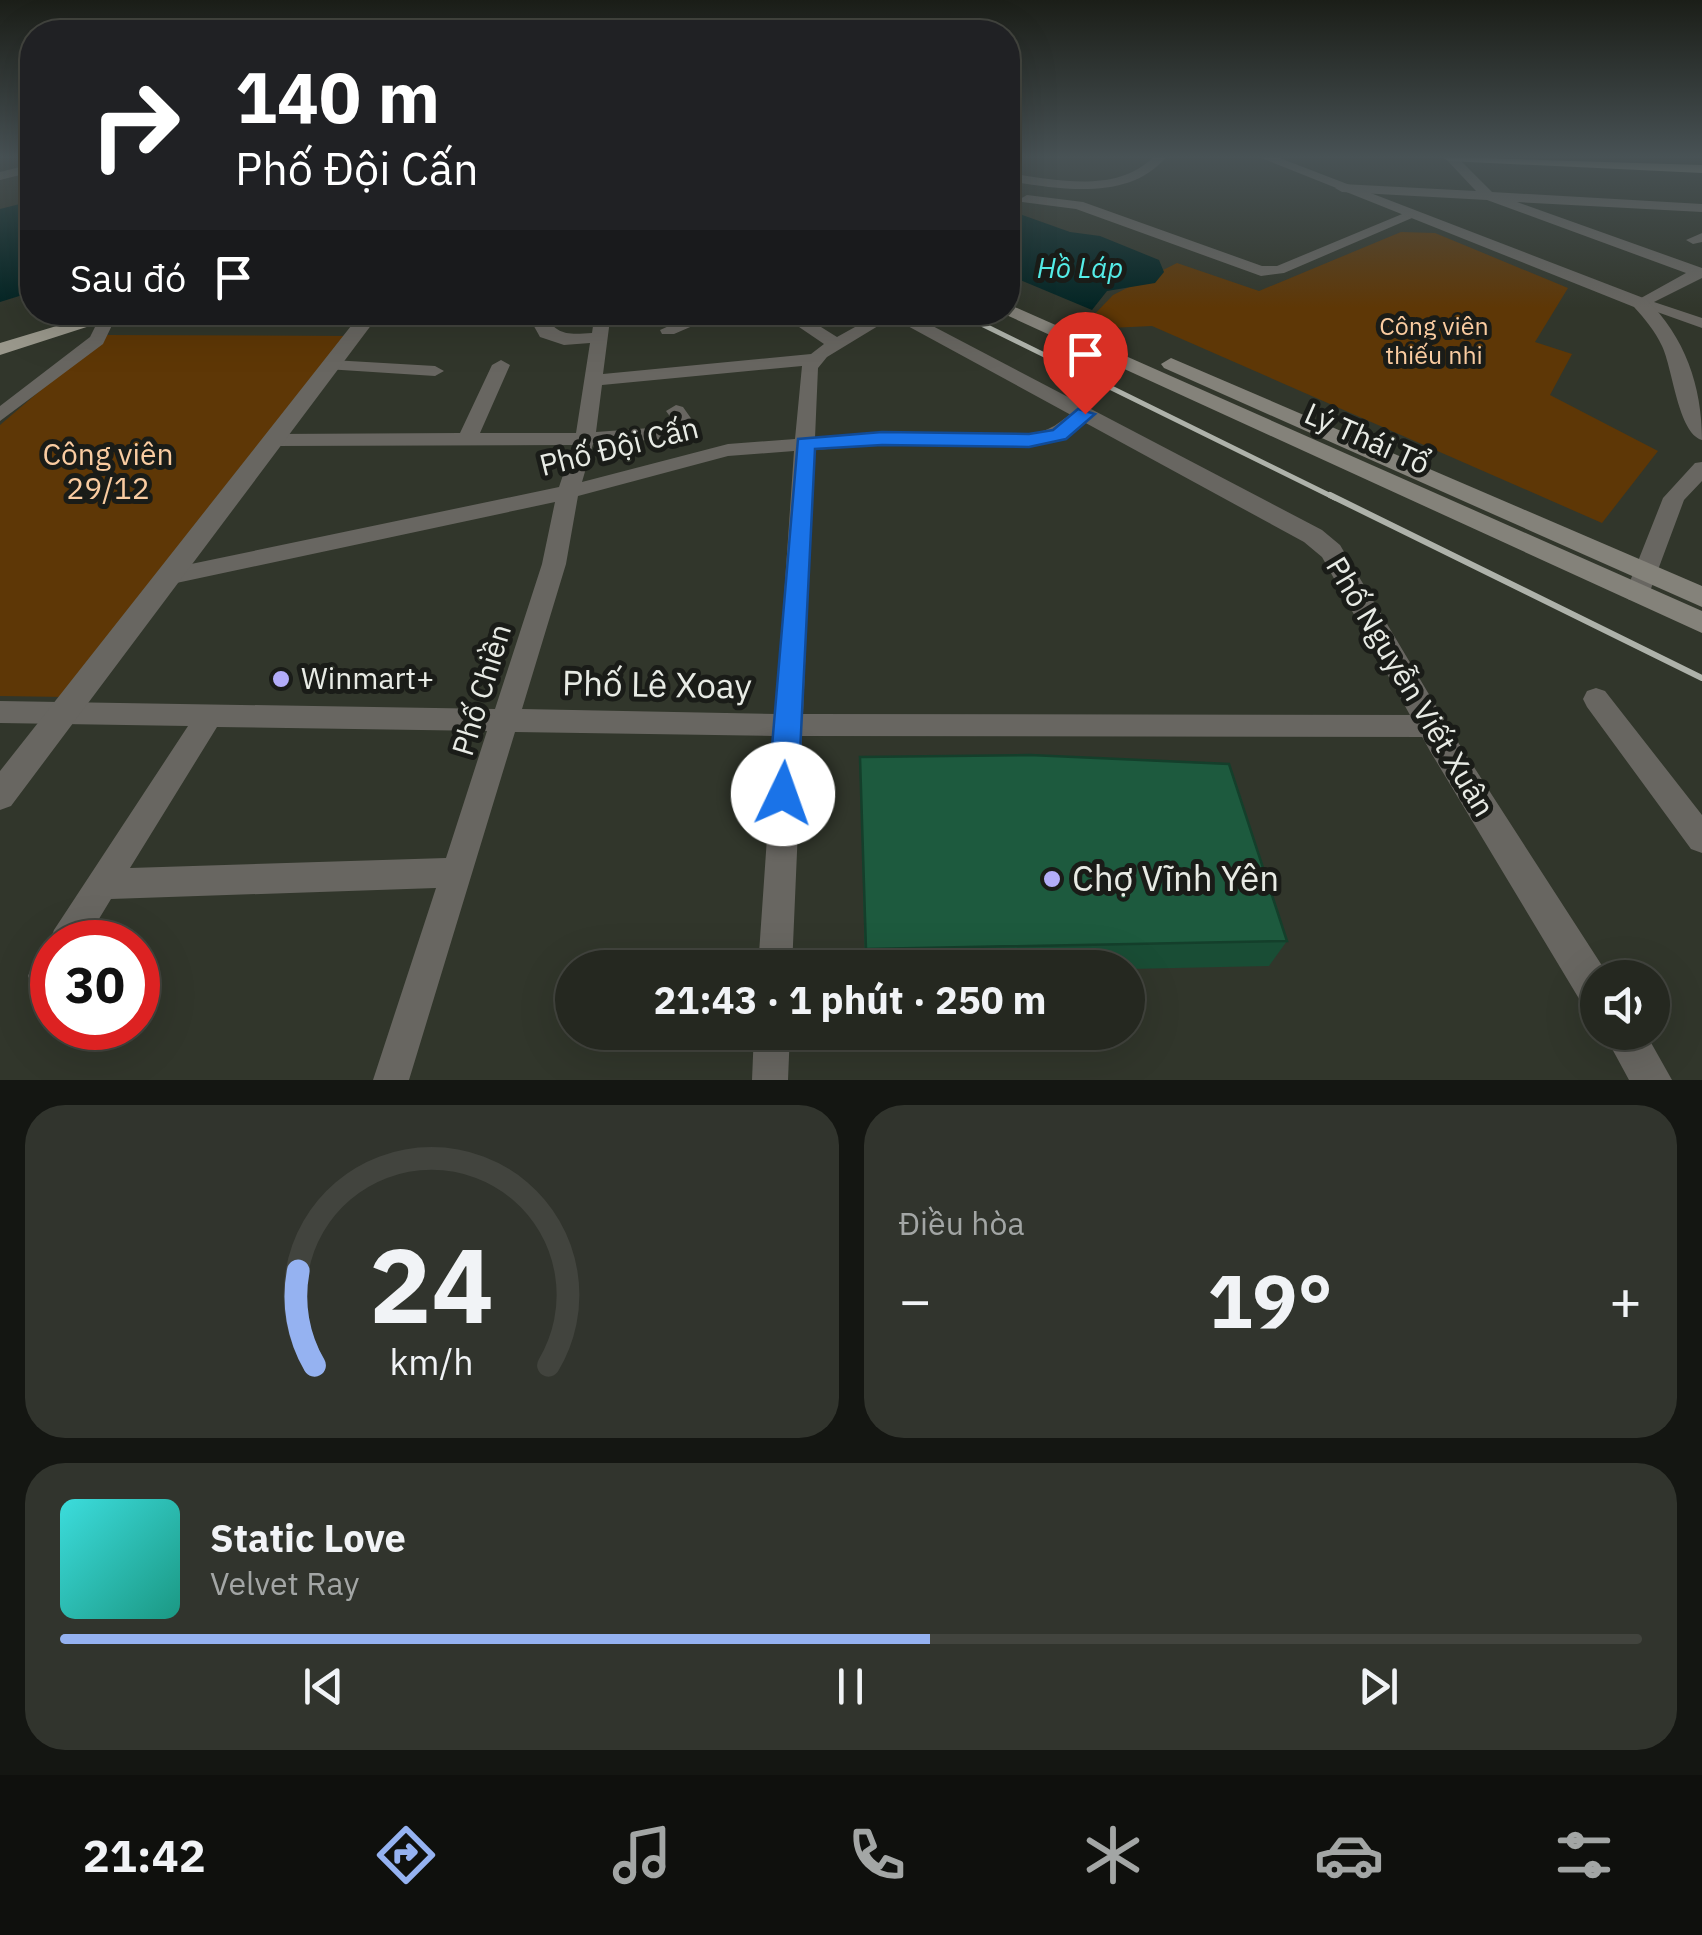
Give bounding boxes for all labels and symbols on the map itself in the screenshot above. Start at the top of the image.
water label: Hồ Láp [1037,249,1123,286]
park label: Công viên thiếu nhi [1379,309,1489,371]
pin [1043,312,1128,415]
street label: Lý Thái Tổ [1299,393,1436,482]
street label: Phố Đội Cấn [535,407,702,484]
park label: Công viên 29/12 [42,434,174,507]
street label: Phố Nguyễn Viết Xuân [1318,549,1504,823]
street label: Phố Chiền [442,619,519,760]
place label: Winmart+ [301,658,434,697]
street label: Phố Lê Xoay [562,659,752,709]
marker: Winmart+ [270,668,292,690]
position arrow [731,742,835,846]
place label: Chợ Vĩnh Yên [1072,855,1279,901]
marker: Chợ Vĩnh Yên [1041,868,1063,890]
speed limit sign: 30 [30,920,160,1050]

